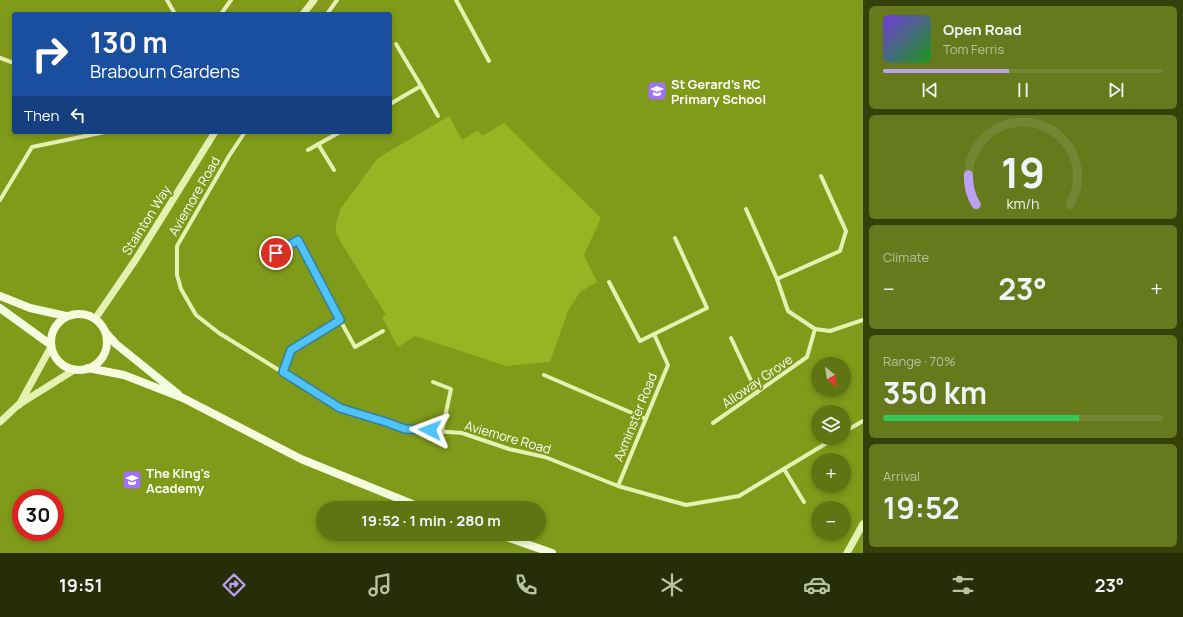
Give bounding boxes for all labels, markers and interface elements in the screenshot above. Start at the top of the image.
text: Open Road [943,19,1022,40]
text: 130 m [90,23,168,61]
icon: right [24,28,76,80]
text: Tom Ferris [943,40,1004,58]
text: Brabourn Gardens [90,59,240,83]
place label: St Gerard's RC Primary School [671,75,766,108]
icon: previous [919,79,941,101]
icon: pause [1012,79,1034,101]
icon: next [1105,79,1127,101]
school or university icon: St Gerard's RC Primary School [646,80,668,102]
icon: left [67,104,89,126]
text: Then [24,105,59,126]
text: 19 [1001,144,1045,200]
street label: Aviemore Road [164,153,224,239]
street label: Stainton Way [117,181,175,258]
text: km/h [1006,194,1040,213]
pin [259,236,293,270]
icon: arrive [265,242,287,264]
text: Climate [883,248,929,266]
text: 23° [998,268,1047,309]
text: − [883,274,895,304]
text: + [1150,274,1163,304]
street label: Alloway Grove [718,350,796,412]
text: Range · 70% [883,352,956,370]
north arrow [811,357,851,397]
map controls [811,357,851,541]
street label: Axminster Road [609,370,661,464]
text: 350 km [883,372,987,413]
button: layers [811,405,851,445]
position arrow [409,409,451,451]
street label: Aviemore Road [463,416,553,458]
button: + [811,453,851,493]
place label: The King's Academy [146,464,210,497]
text: Arrival [883,467,920,485]
school or university icon: The King's Academy [121,469,143,491]
text: 19:52 [883,487,960,528]
speed limit sign: 30 [12,489,64,541]
button: − [811,501,851,541]
text: 19:52 · 1 min · 280 m [361,510,501,531]
icon: directions [220,571,248,599]
icon: music [366,571,394,599]
icon: phone [512,571,540,599]
icon: climate [658,571,686,599]
icon: car [803,571,831,599]
icon: filters [949,571,977,599]
text: 19:51 [59,573,103,597]
text: 23° [1095,573,1124,597]

